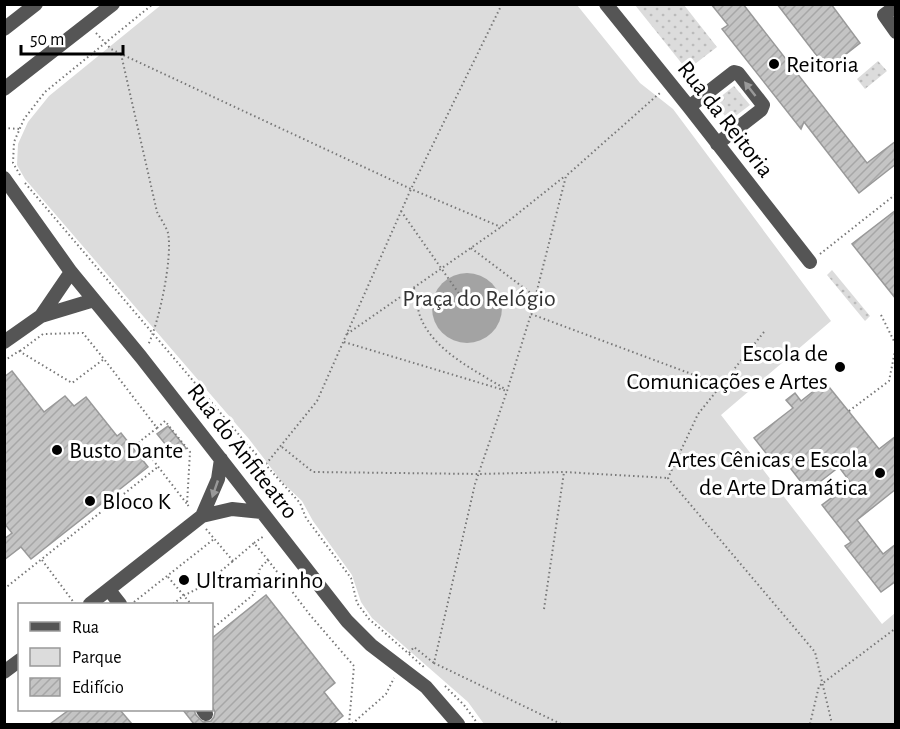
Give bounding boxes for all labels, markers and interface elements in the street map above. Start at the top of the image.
scale bar [21,18,123,56]
text: 50 m [30,31,64,49]
place label: Reitoria [786,53,859,77]
street label: Rua da Reitoria [673,57,778,182]
marker: Reitoria [767,57,781,71]
one-way arrow [745,81,757,96]
park label: Praça do Relógio [402,287,556,311]
place label: Escola de Comunicações e Artes [626,342,828,394]
marker: Escola de Comunicações e Artes [833,360,847,374]
street label: Rua do Anfiteatro [182,380,302,524]
place label: Busto Dante [69,439,183,463]
marker: Busto Dante [50,443,64,457]
place label: Artes Cênicas e Escola de Arte Dramática [668,448,868,500]
marker: Artes Cênicas e Escola de Arte Dramática [873,466,887,480]
one-way arrow [209,480,219,498]
place label: Bloco K [102,490,172,514]
marker: Bloco K [83,494,97,508]
place label: Ultramarinho [196,569,323,593]
marker: Ultramarinho [177,573,191,587]
legend [18,603,213,711]
text: Rua [72,619,99,637]
text: Parque [72,649,121,667]
text: Edifício [72,679,124,697]

